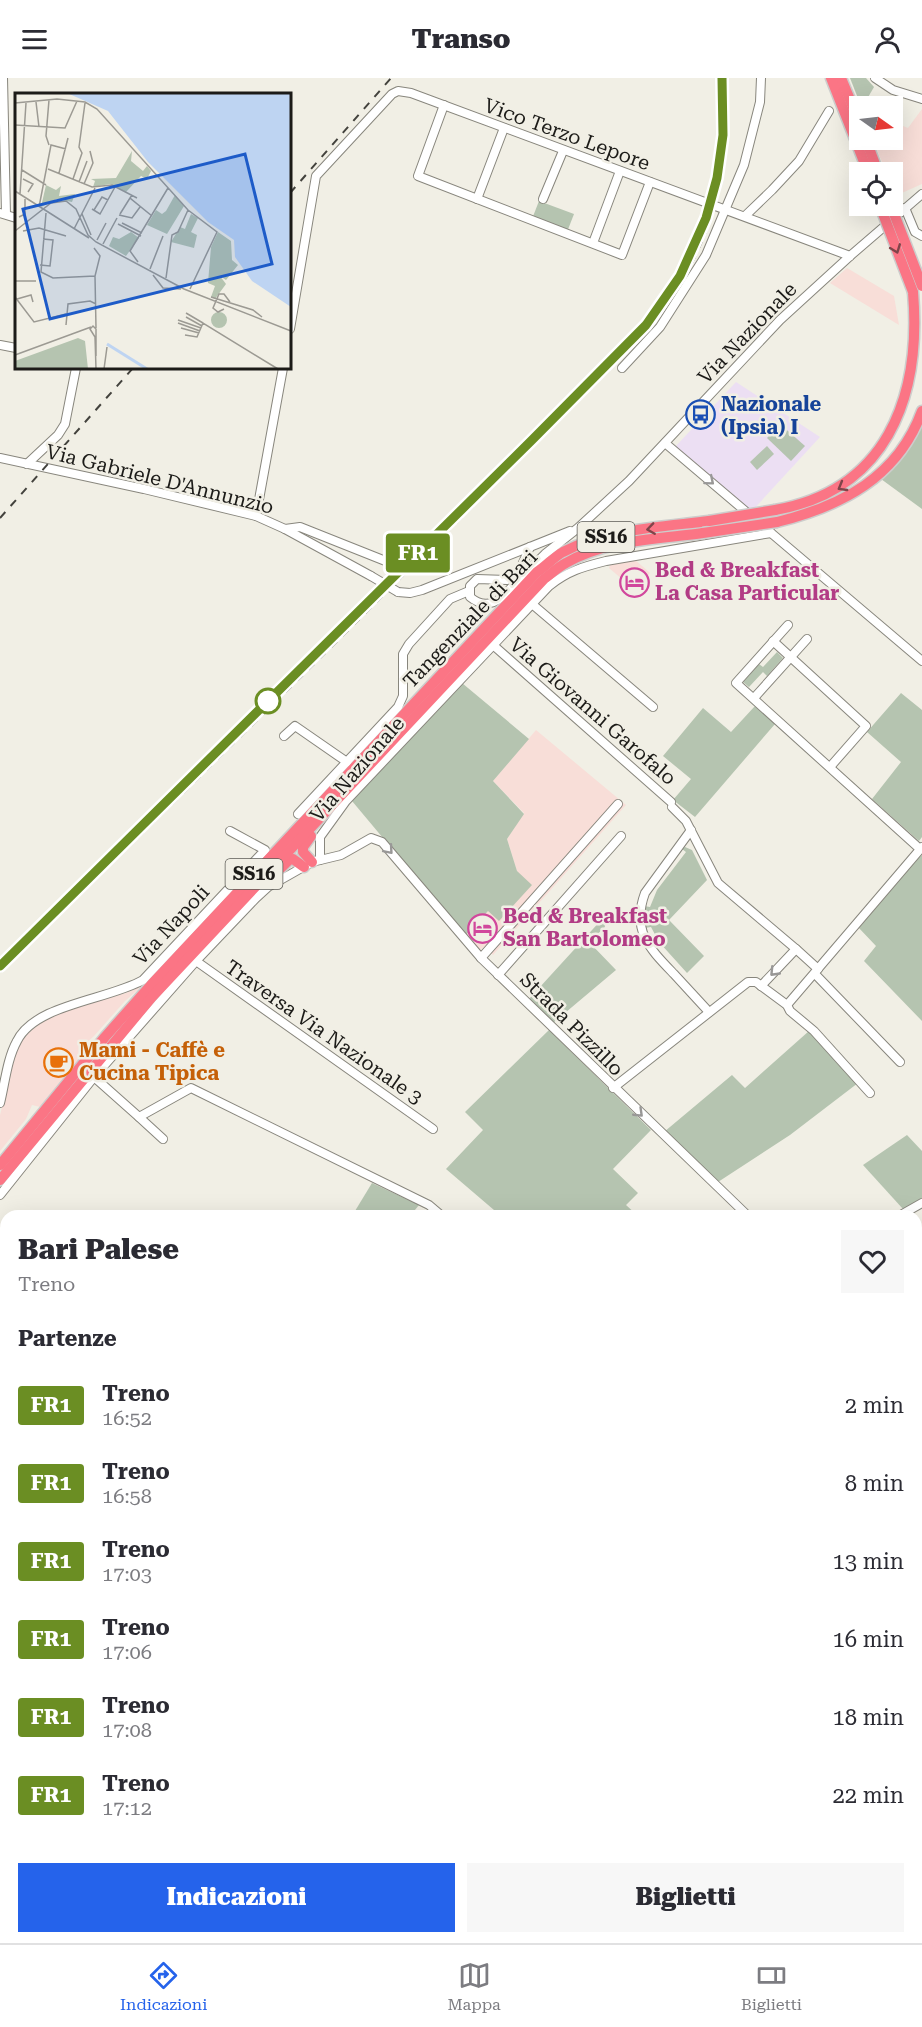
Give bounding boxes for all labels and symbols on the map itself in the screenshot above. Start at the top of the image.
inset map [15,93,291,369]
street label: Vico Terzo Lepore [481,93,653,175]
north arrow [849,96,903,150]
one-way arrow [889,243,902,253]
street label: Via Nazionale [693,277,801,389]
place label: Nazionale (Ipsia) I [721,392,822,439]
bus stop icon: Nazionale (Ipsia) I [684,399,716,431]
street label: Via Gabriele D'Annunzio [44,439,276,519]
one-way arrow [703,474,714,485]
one-way arrow [838,480,848,492]
road number: SS16 [578,522,634,552]
one-way arrow [647,522,656,534]
line badge: FR1 [384,534,452,572]
street label: Tangenziale di Bari [398,545,542,693]
place label: Bed & Breakfast La Casa Particular [655,558,839,605]
hotel icon: Bed & Breakfast La Casa Particular [618,566,650,598]
street label: Via Giovanni Garofalo [505,632,681,790]
unlabelled marker [255,688,281,714]
street label: Via Nazionale [305,711,409,827]
one-way arrow [382,843,393,854]
road number: SS16 [226,859,282,889]
street label: Via Napoli [128,880,214,970]
place label: Bed & Breakfast San Bartolomeo [503,904,667,951]
hotel icon: Bed & Breakfast San Bartolomeo [466,912,498,944]
street label: Traversa Via Nazionale 3 [221,955,427,1109]
one-way arrow [770,965,781,975]
street label: Strada Pizzillo [515,967,629,1081]
place label: Mami - Caffè e Cucina Tipica [79,1038,225,1085]
cafe icon: Mami - Caffè e Cucina Tipica [42,1046,74,1078]
one-way arrow [633,1106,643,1117]

